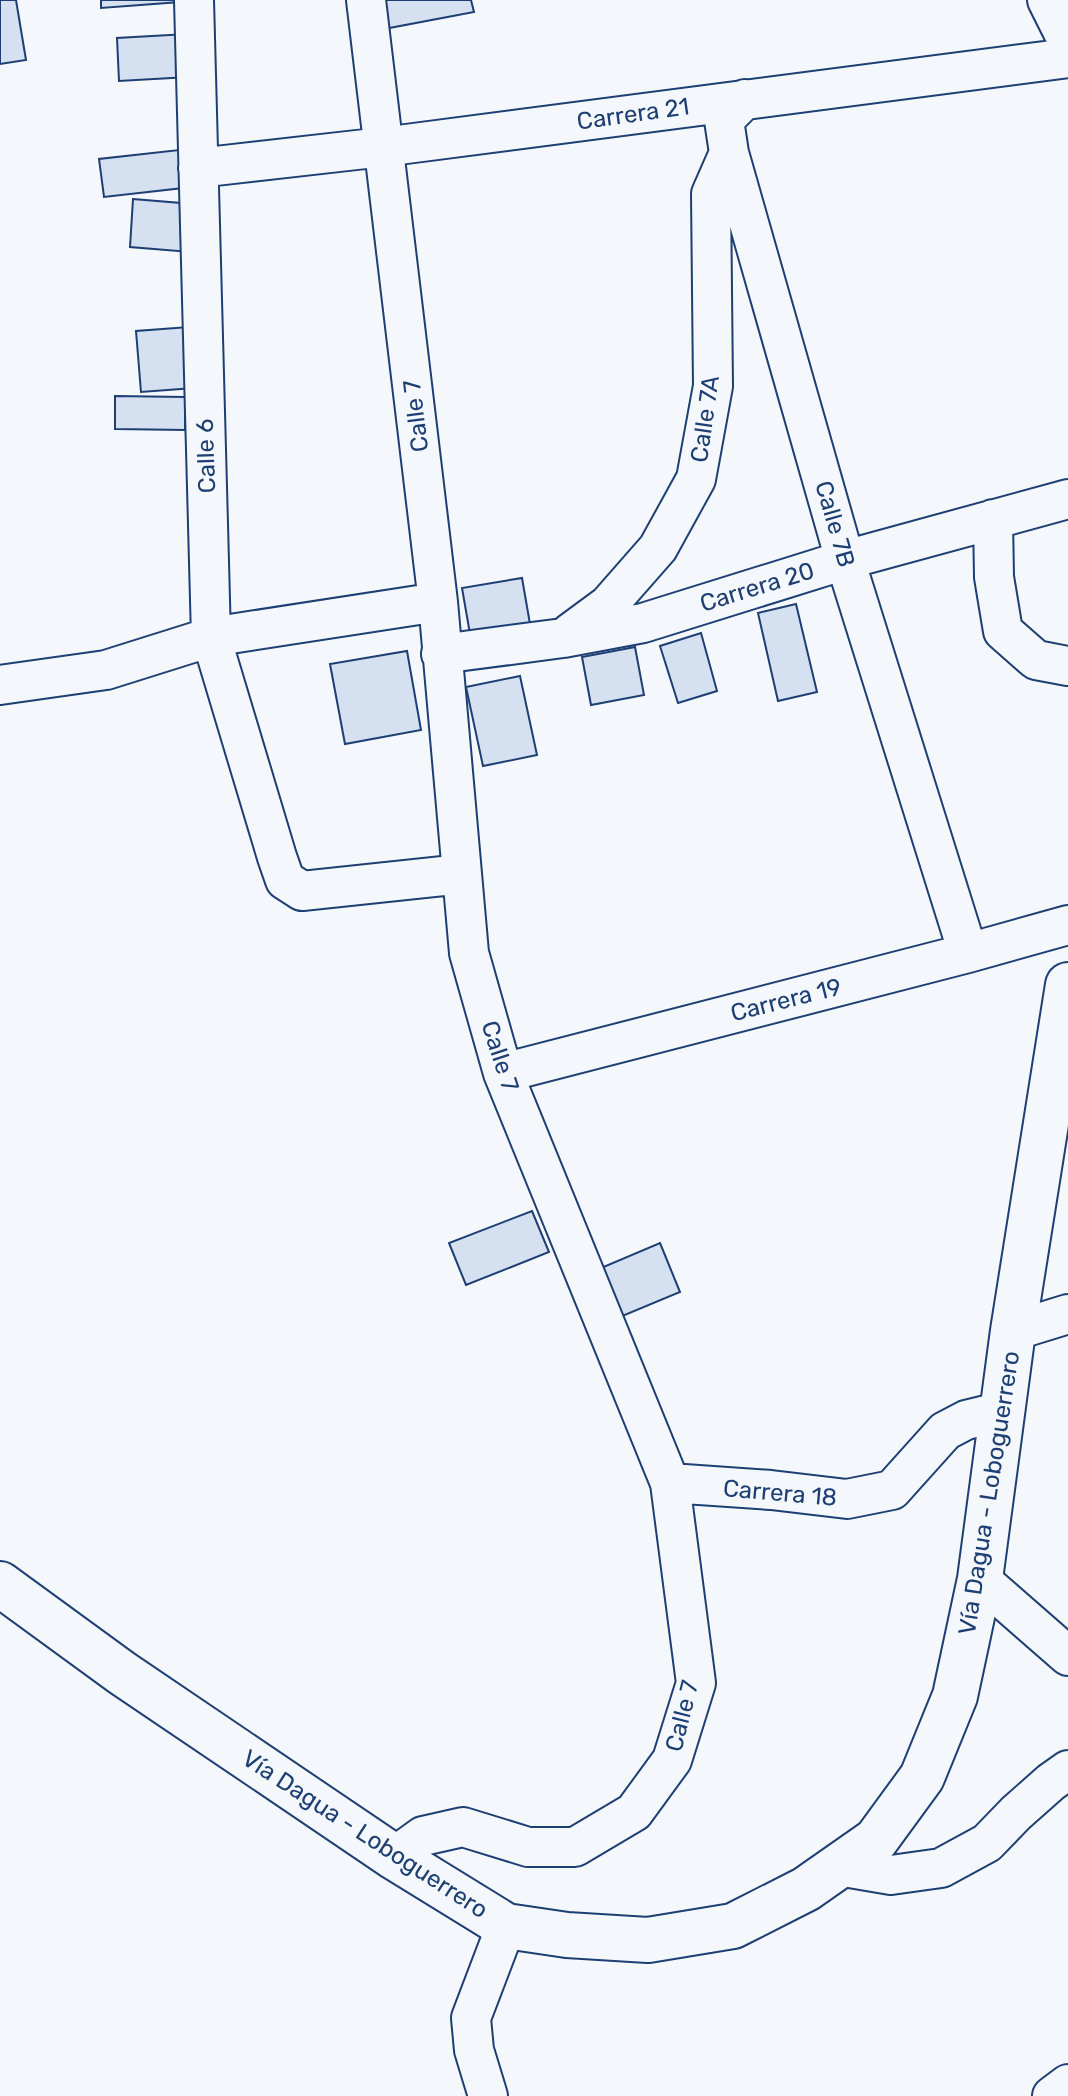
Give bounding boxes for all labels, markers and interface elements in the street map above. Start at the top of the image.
street label: Carrera 21 [575,92,691,136]
street label: Calle 7A [685,374,725,464]
street label: Calle 7 [398,378,434,454]
street label: Calle 6 [191,418,221,494]
street label: Calle 7B [809,478,861,570]
street label: Carrera 20 [696,556,818,618]
street label: Carrera 19 [728,973,844,1027]
street label: Calle 7 [475,1017,525,1095]
street label: Vía Dagua - Loboguerrero [953,1349,1025,1637]
street label: Carrera 18 [722,1474,838,1512]
street label: Calle 7 [660,1677,704,1755]
street label: Vía Dagua - Loboguerrero [237,1744,493,1924]

